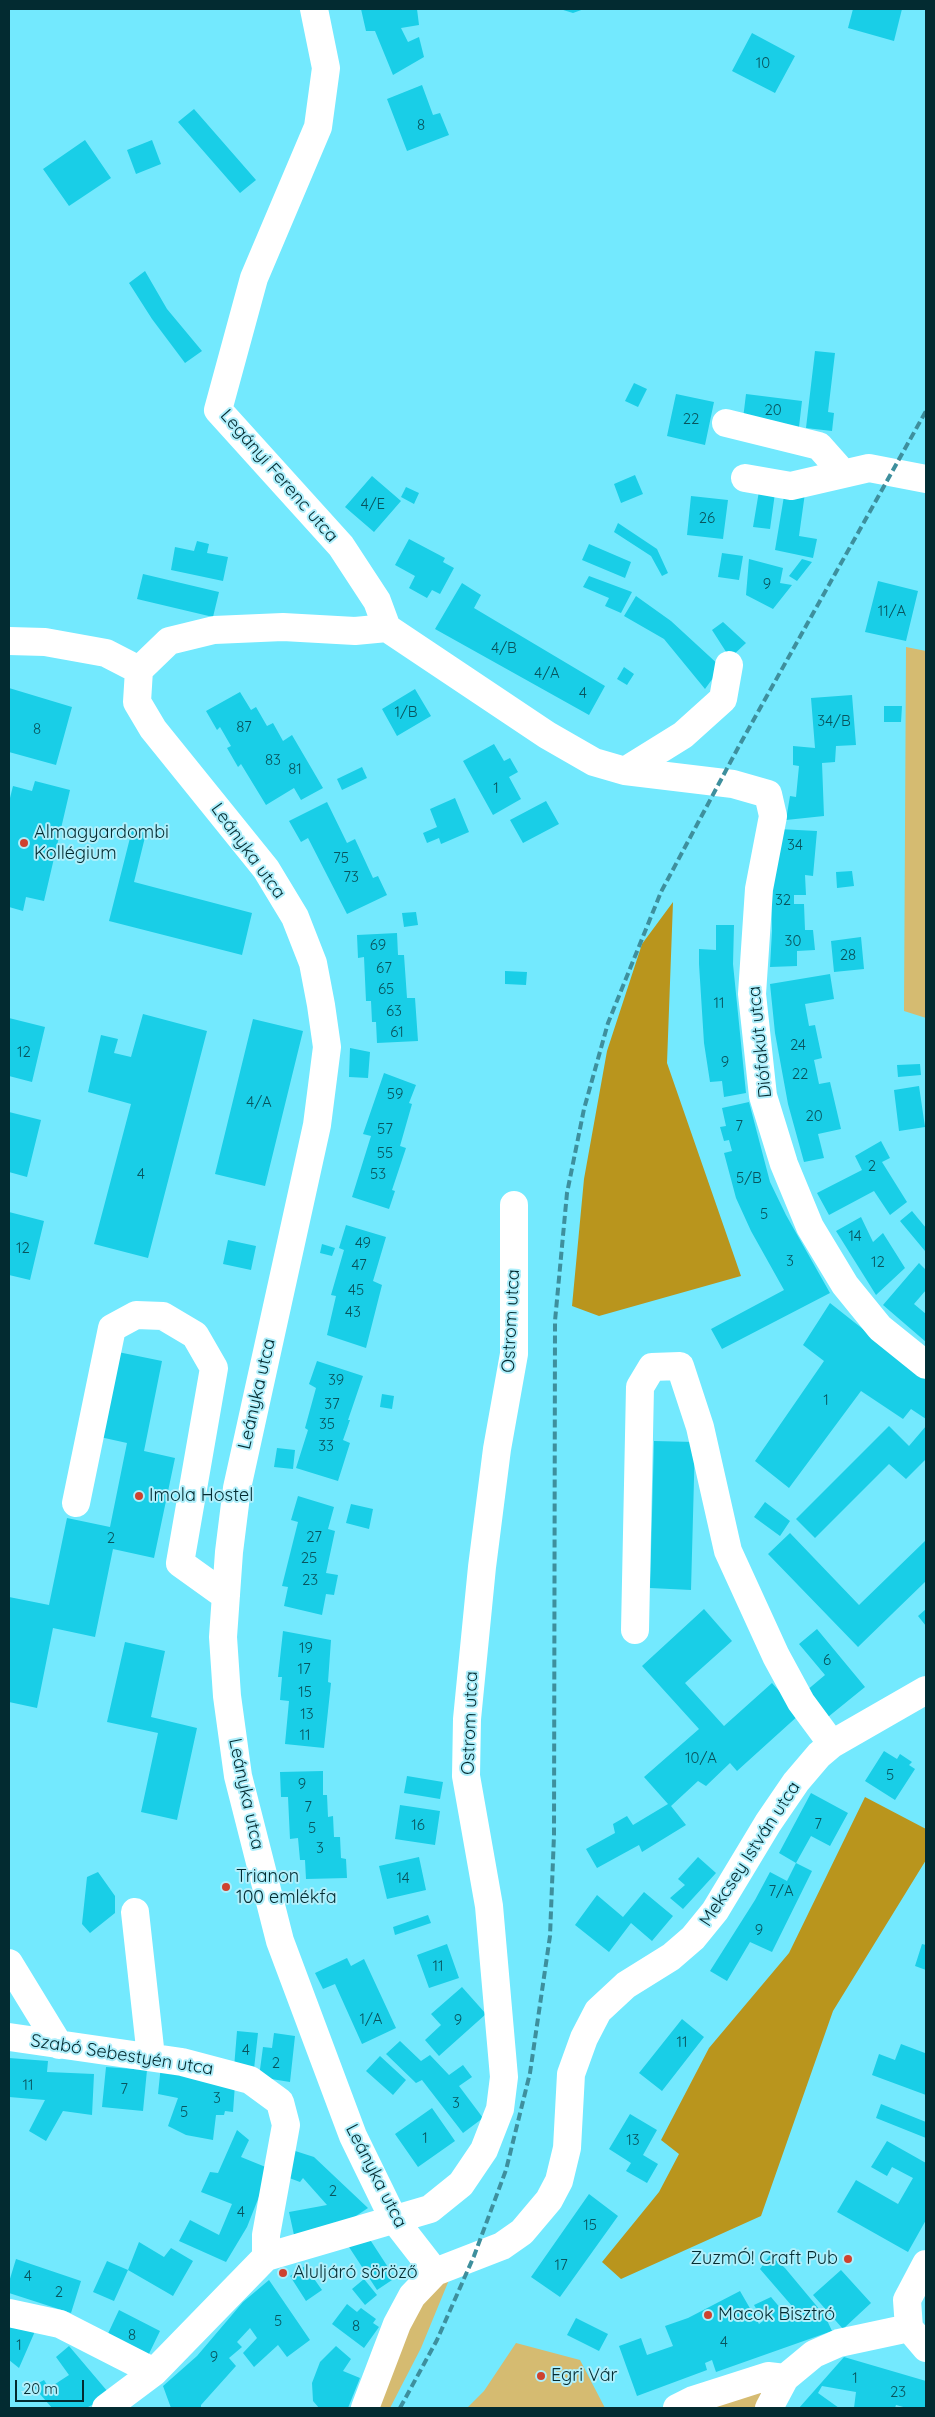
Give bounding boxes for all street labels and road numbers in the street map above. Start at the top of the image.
street label: Legányi Ferenc utca [215,405,343,547]
street label: Leányka utca [206,799,290,903]
street label: Diófakút utca [743,985,777,1099]
street label: Ostrom utca [498,1269,524,1373]
street label: Leányka utca [234,1336,280,1452]
street label: Ostrom utca [457,1671,483,1775]
street label: Leányka utca [224,1736,268,1852]
street label: Mekcsey István utca [695,1777,805,1931]
street label: Szabó Sebestyén utca [29,2030,215,2080]
street label: Leányka utca [341,2121,411,2231]

